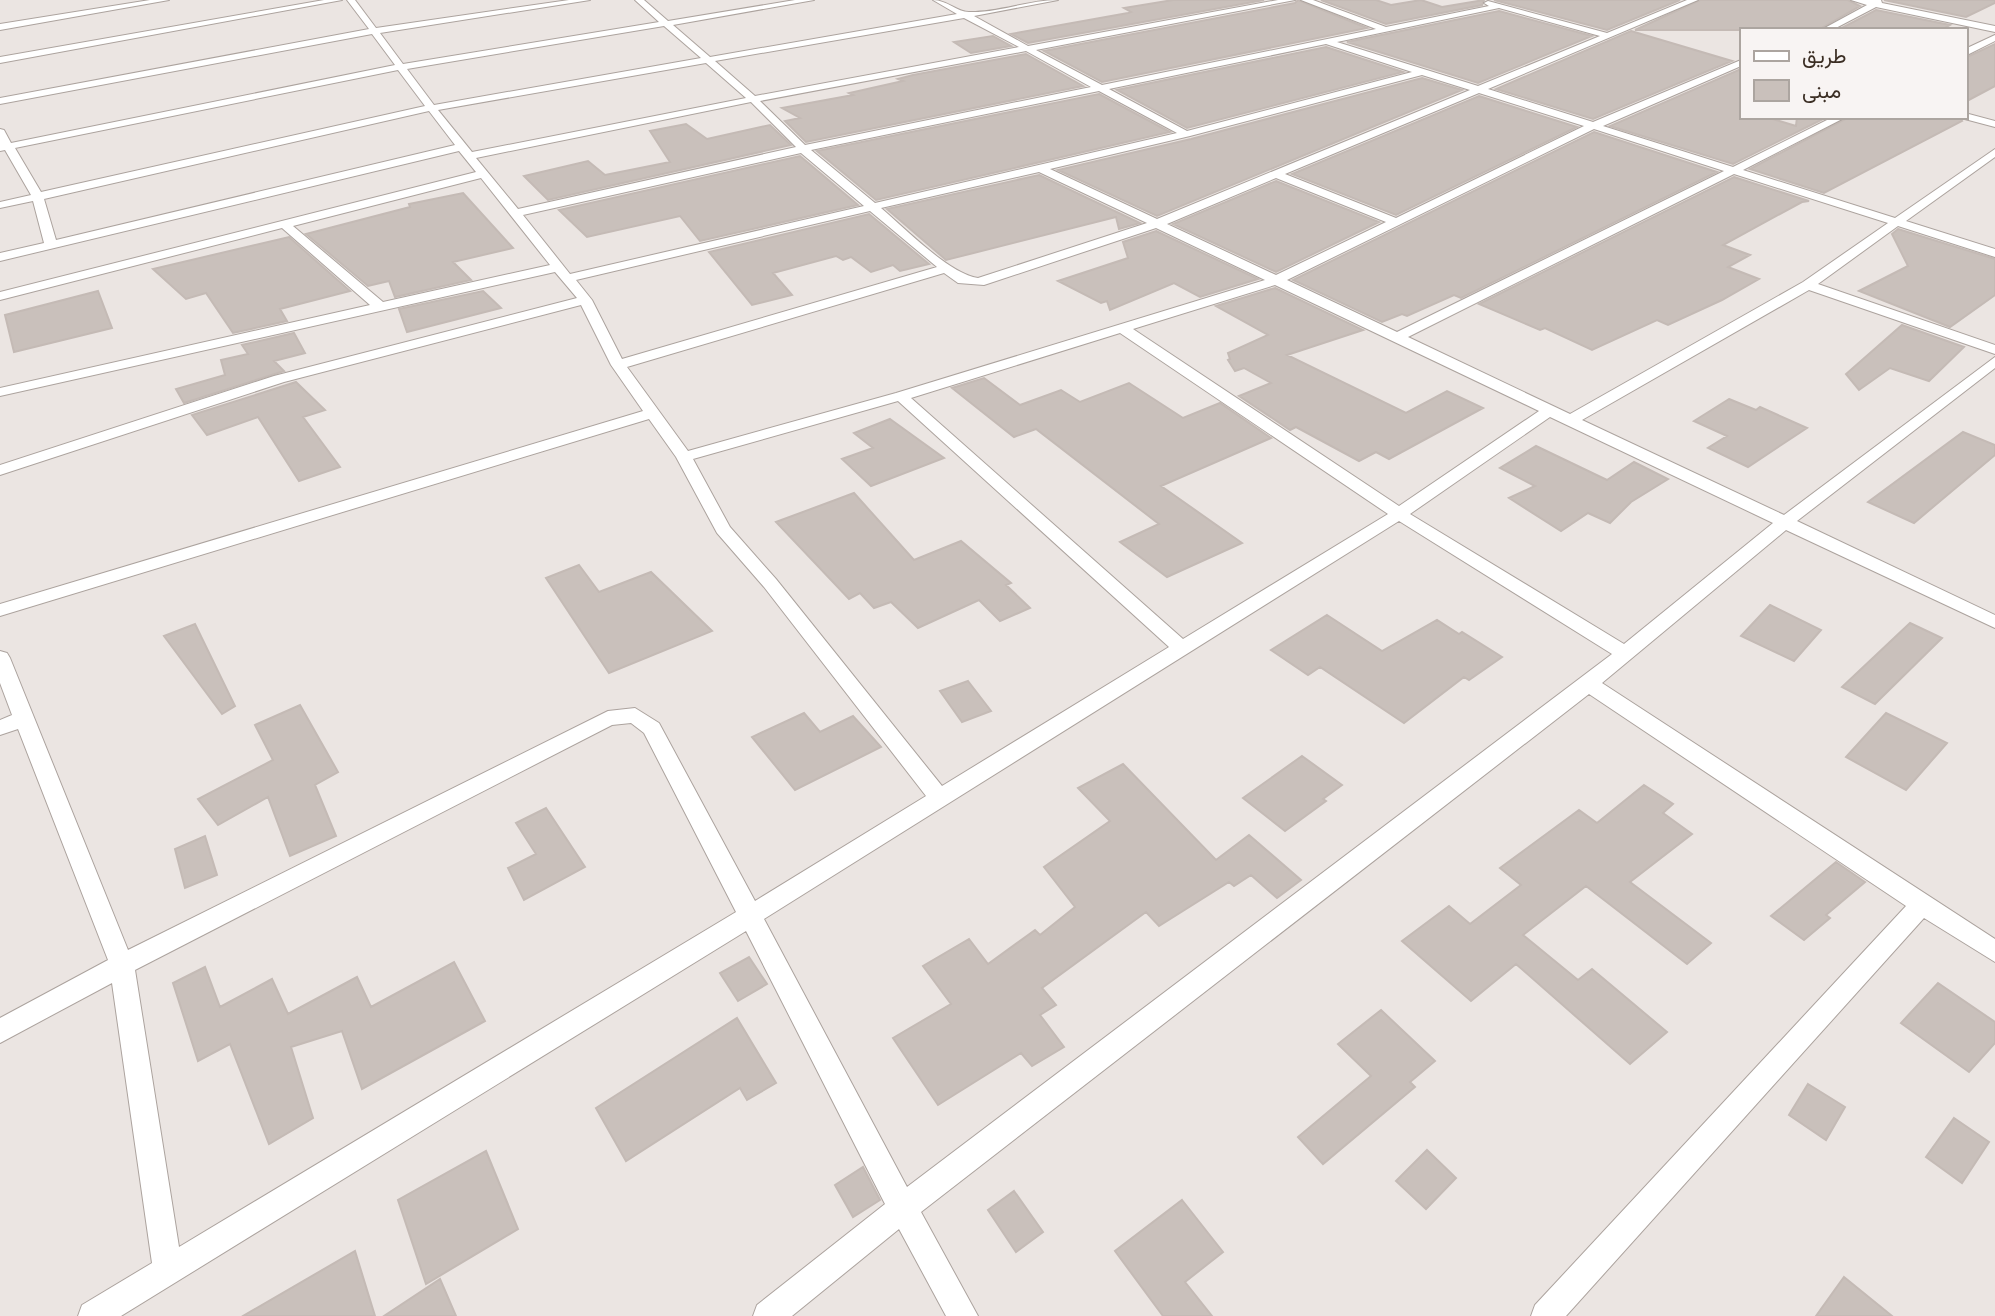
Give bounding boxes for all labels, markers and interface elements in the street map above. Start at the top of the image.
legend [1740,28,1967,119]
text: طريق [1802,43,1847,69]
text: مبنى [1802,78,1841,104]

